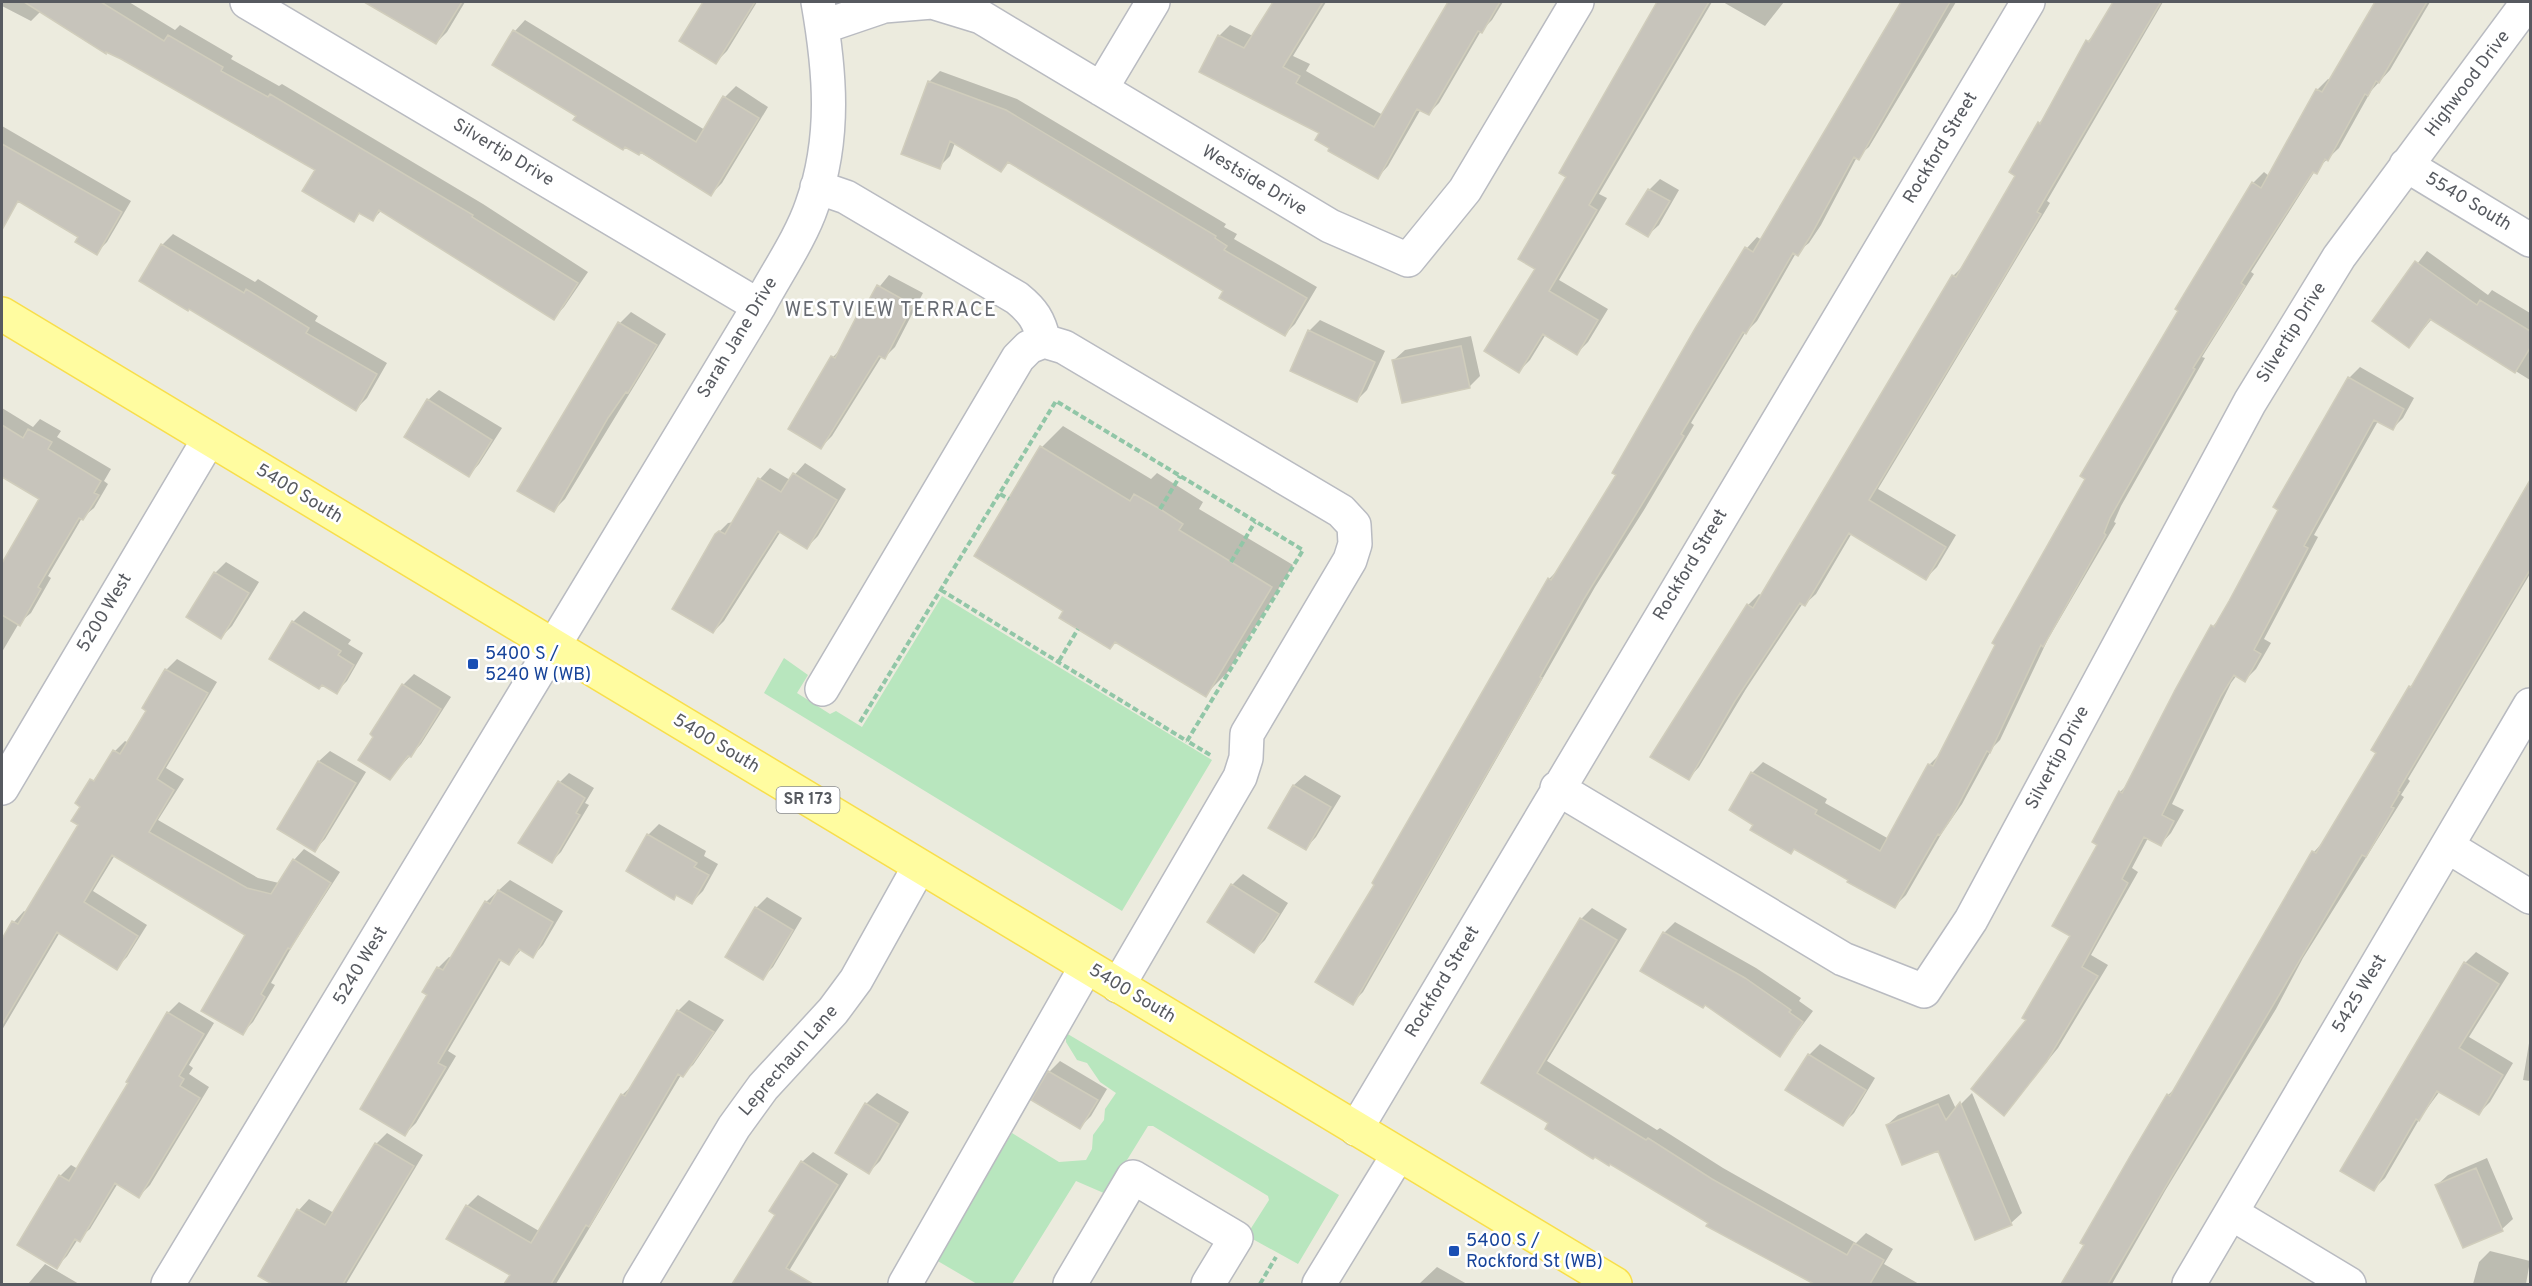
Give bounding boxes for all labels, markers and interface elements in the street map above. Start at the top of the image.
street label: Highwood Drive [2420,26,2516,142]
street label: Rockford Street [1899,88,1983,208]
street label: Silvertip Drive [448,114,558,192]
street label: Westside Drive [1197,141,1311,221]
street label: 5540 South [2421,167,2515,237]
street label: Sarah Jane Drive [693,273,783,403]
street label: Silvertip Drive [2252,278,2332,388]
district label: WESTVIEW TERRACE [784,298,998,324]
street label: 5400 South [251,459,347,529]
street label: Rockford Street [1649,505,1733,625]
street label: 5200 West [72,569,138,657]
place label: 5400 S / 5240 W (WB) [485,643,591,687]
marker: 5400 S / 5240 W (WB) [466,657,480,671]
street label: Silvertip Drive [2021,702,2095,814]
street label: 5400 South [668,709,764,779]
road number: SR 173 [776,787,840,813]
street label: 5240 West [329,922,393,1010]
street label: Rockford Street [1401,922,1485,1042]
street label: 5425 West [2327,950,2393,1038]
street label: 5400 South [1084,959,1180,1029]
street label: Leprechaun Lane [734,1001,844,1121]
place label: 5400 S / Rockford St (WB) [1466,1230,1603,1274]
marker: 5400 S / Rockford St (WB) [1447,1244,1461,1258]

